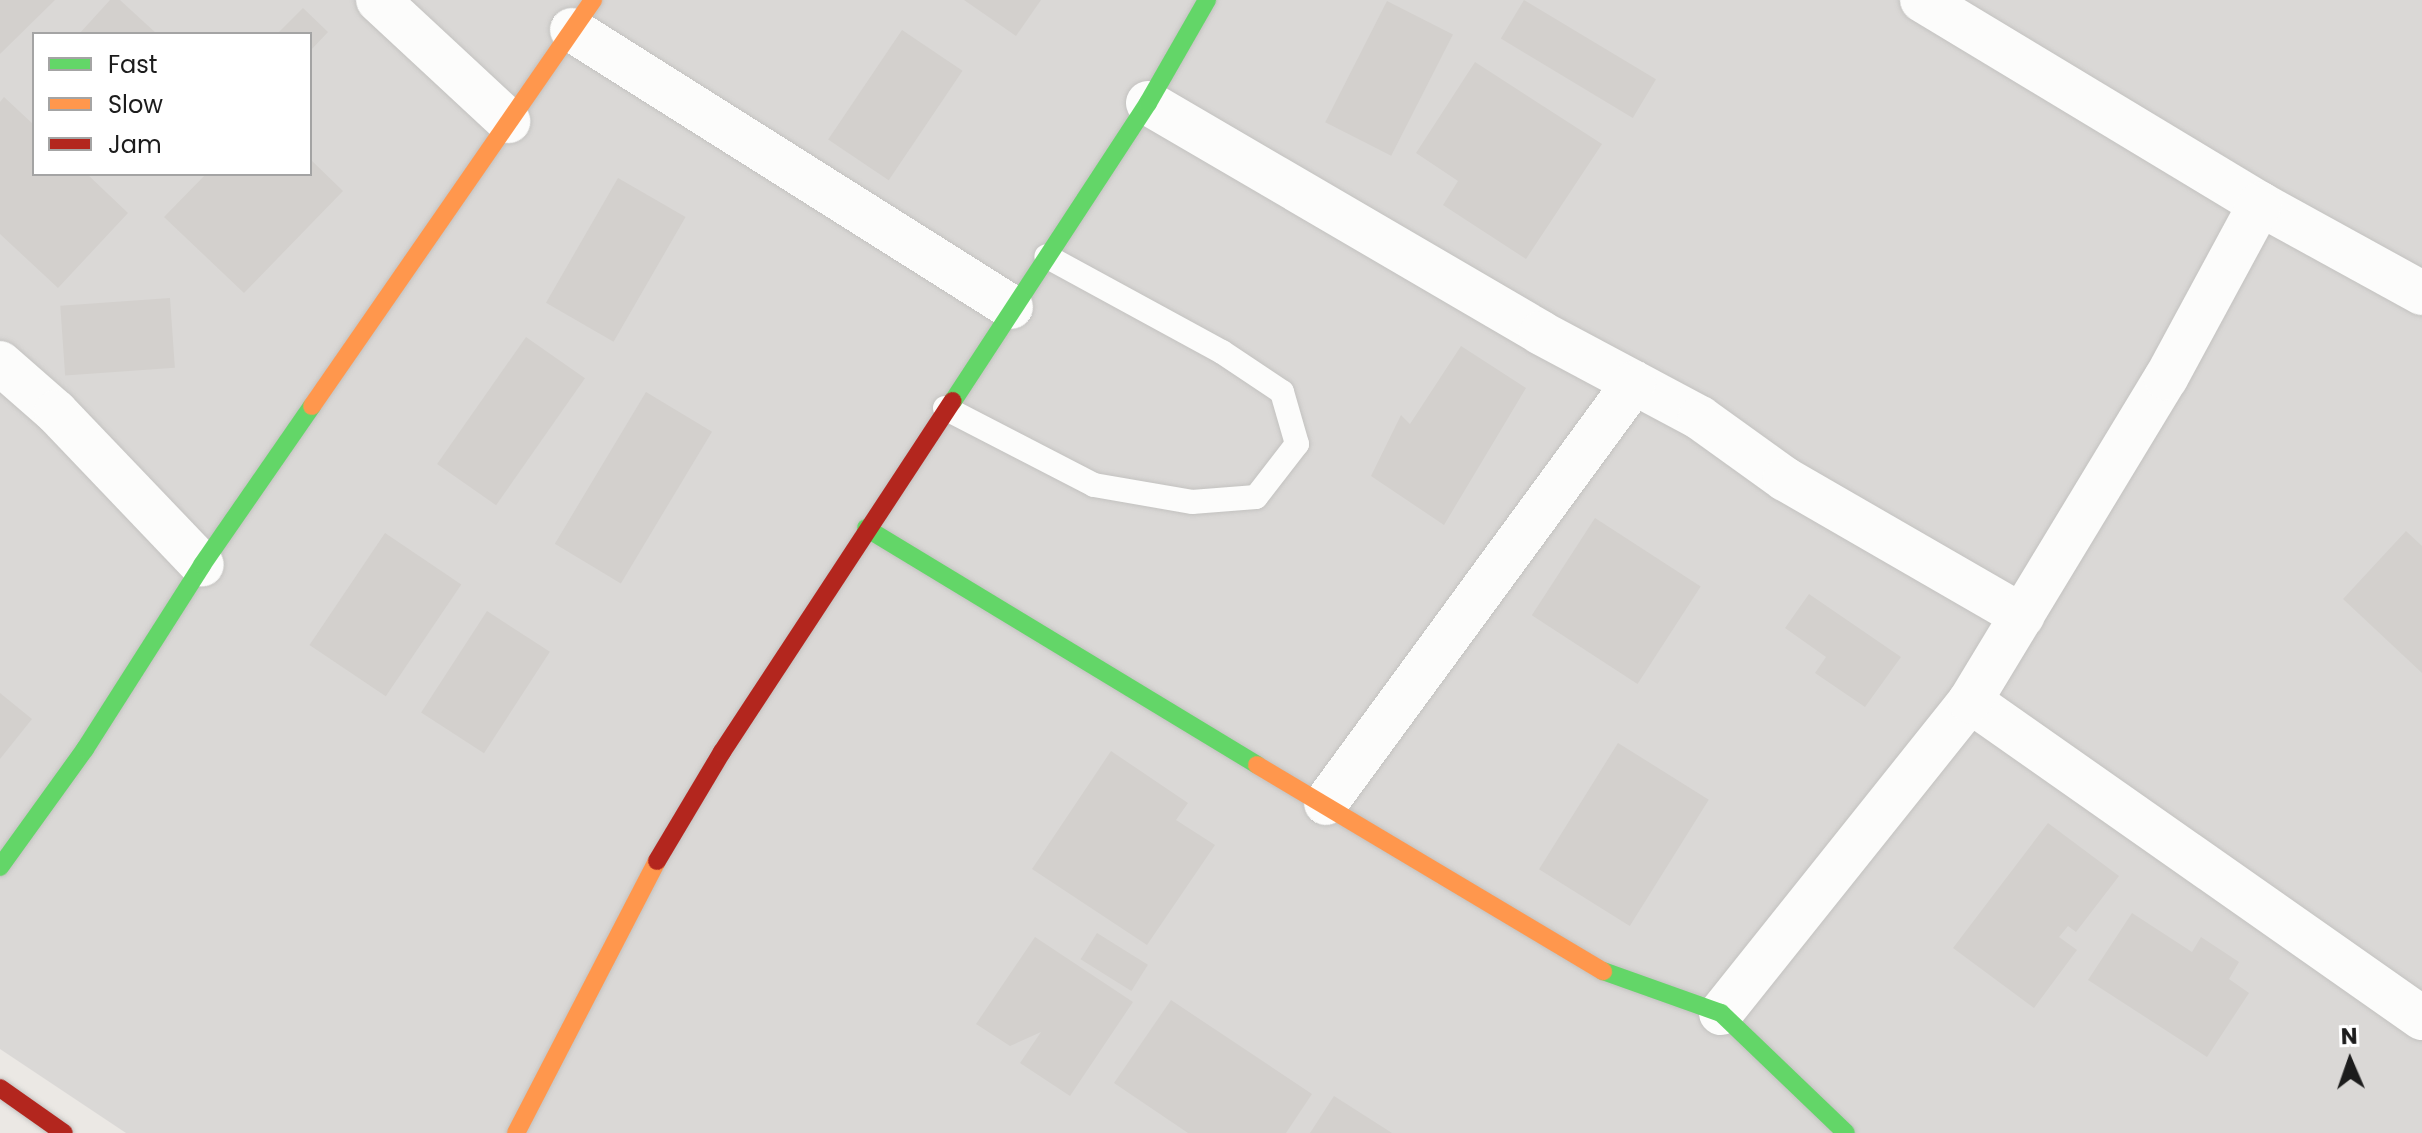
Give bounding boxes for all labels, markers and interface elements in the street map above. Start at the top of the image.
legend [32,32,312,176]
text: Fast [108,48,158,81]
text: Slow [108,88,163,121]
text: Jam [108,128,162,161]
north arrow [2310,1021,2390,1101]
text: N [2340,1021,2358,1052]

